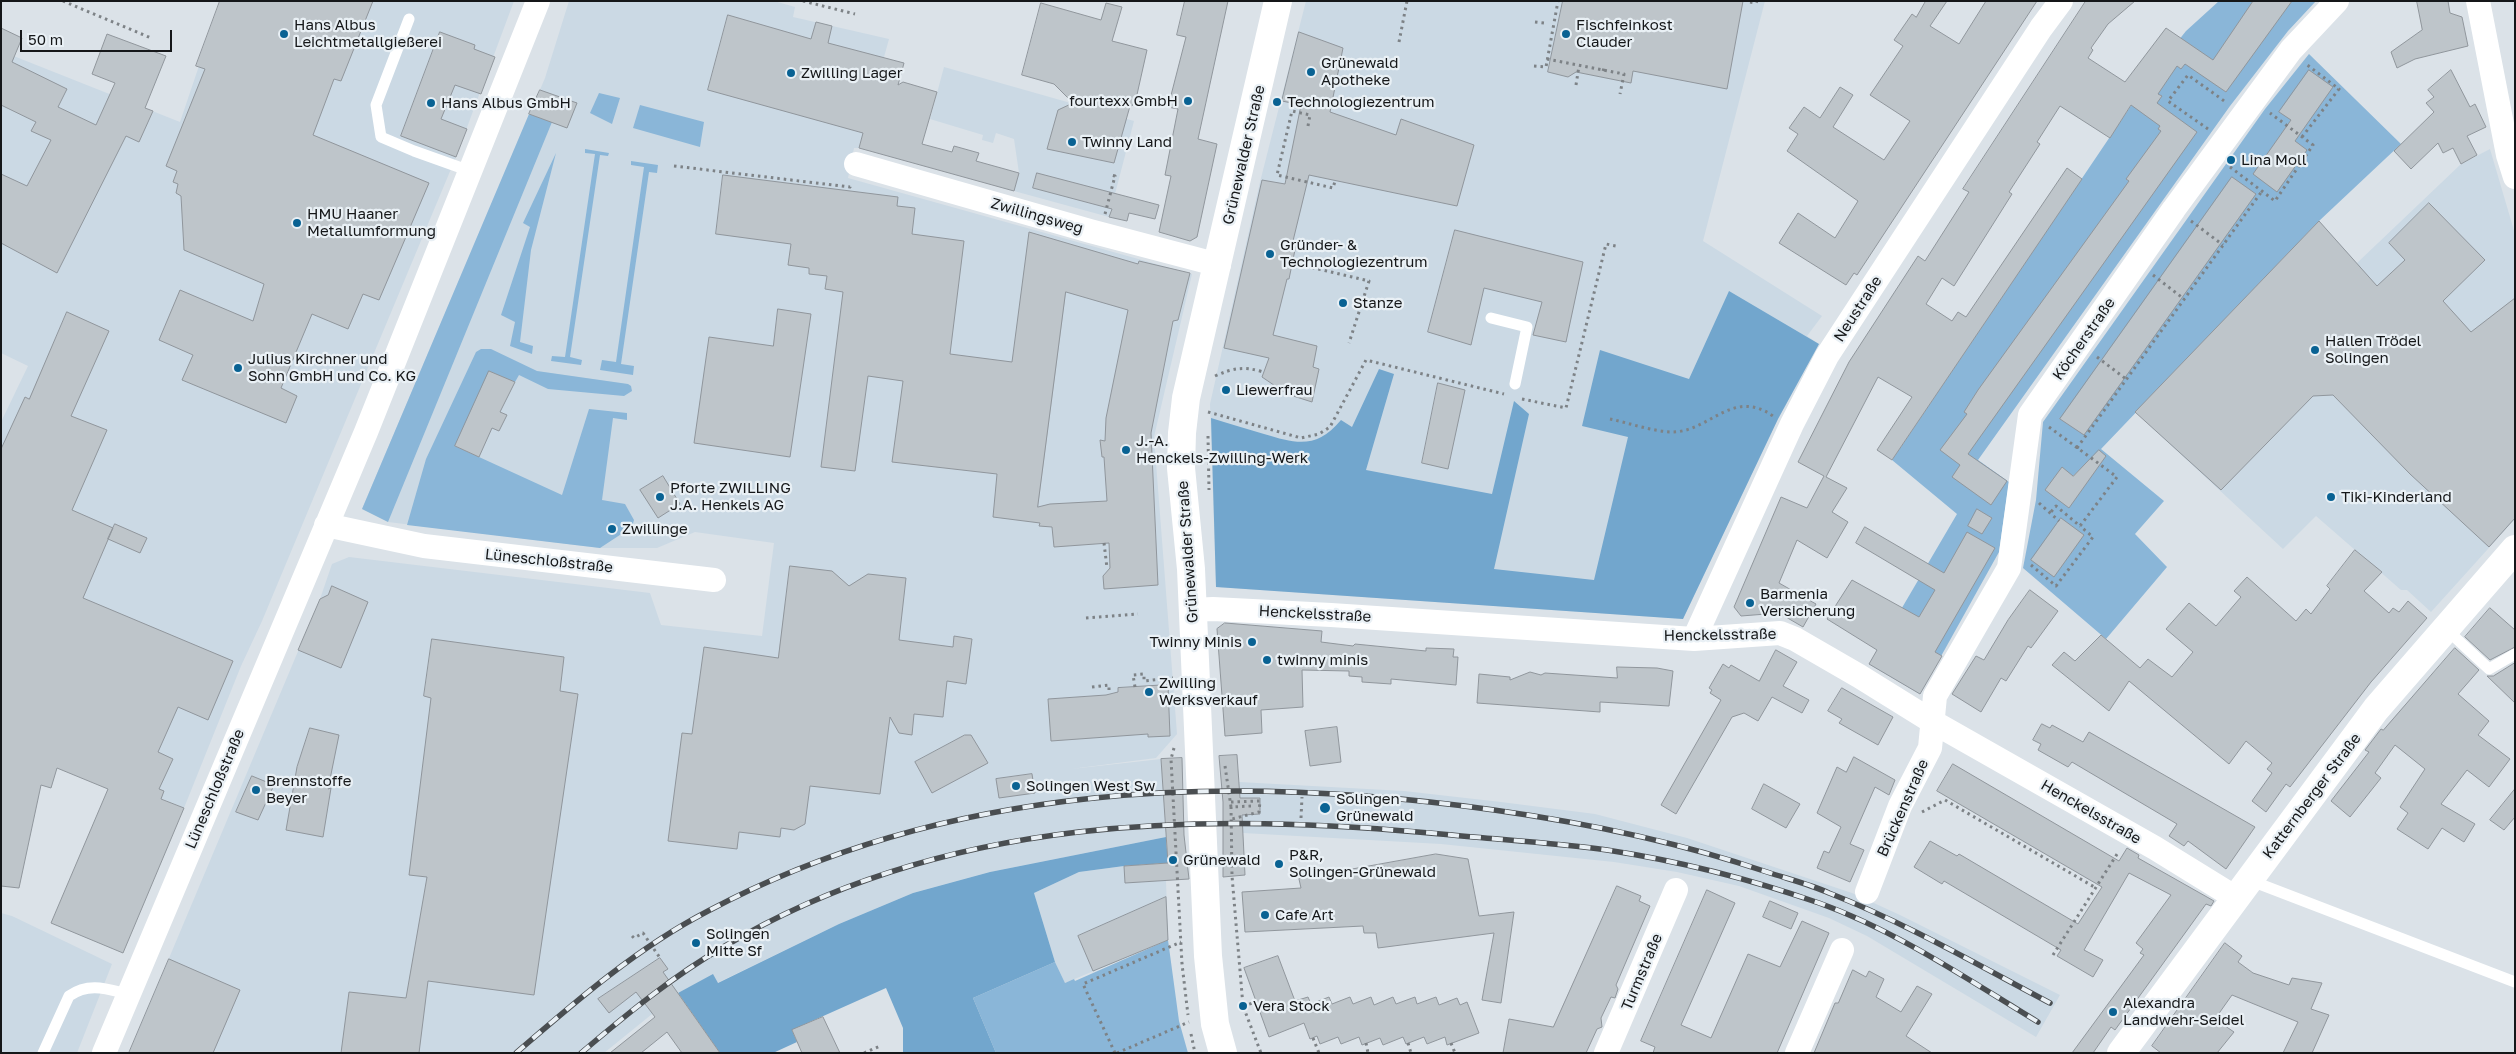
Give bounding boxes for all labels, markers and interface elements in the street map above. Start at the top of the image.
place label: Hans Albus Leichtmetallgießerei [294,16,442,51]
place label: Fischfeinkost Clauder [1576,16,1673,51]
scale bar [22,20,175,52]
marker: Hans Albus Leichtmetallgießerei [278,28,290,40]
marker: Fischfeinkost Clauder [1560,28,1572,40]
text: 50 m [28,30,63,48]
place label: Grünewald Apotheke [1321,54,1398,89]
place label: Zwilling Lager [801,64,903,82]
marker: Grünewald Apotheke [1305,66,1317,78]
marker: Zwilling Lager [785,67,797,79]
street label: Grünewalder Straße [1219,83,1269,227]
place label: fourtexx GmbH [1069,92,1178,110]
place label: Technologiezentrum [1287,93,1434,111]
place label: Hans Albus GmbH [441,94,571,112]
marker: fourtexx GmbH [1182,95,1194,107]
marker: Technologiezentrum [1271,96,1283,108]
marker: Hans Albus GmbH [425,97,437,109]
place label: Twinny Land [1082,133,1172,151]
marker: Twinny Land [1066,136,1078,148]
place label: Lina Moll [2241,151,2307,169]
marker: Lina Moll [2225,154,2237,166]
street label: Zwillingsweg [989,194,1085,238]
place label: HMU Haaner Metallumformung [307,205,436,240]
marker: HMU Haaner Metallumformung [291,217,303,229]
place label: Gründer- & Technologiezentrum [1280,236,1427,271]
marker: Gründer- & Technologiezentrum [1264,248,1276,260]
street label: Neustraße [1830,273,1886,345]
place label: Stanze [1353,294,1402,312]
street label: Köcherstraße [2049,294,2119,384]
marker: Stanze [1337,297,1349,309]
place label: Hallen Trödel Solingen [2325,332,2421,367]
marker: Hallen Trödel Solingen [2309,344,2321,356]
place label: Julius Kirchner und Sohn GmbH und Co. KG [248,350,416,385]
marker: Julius Kirchner und Sohn GmbH und Co. KG [232,362,244,374]
place label: Liewerfrau [1236,381,1313,399]
marker: Liewerfrau [1220,384,1232,396]
place label: J.-A. Henckels-Zwilling-Werk [1136,432,1308,467]
marker: J.-A. Henckels-Zwilling-Werk [1120,444,1132,456]
place label: Pforte ZWILLING J.A. Henkels AG [670,479,791,514]
street label: Grünewalder Straße [1174,480,1202,624]
place label: Tiki-Kinderland [2341,488,2452,506]
marker: Pforte ZWILLING J.A. Henkels AG [654,491,666,503]
marker: Tiki-Kinderland [2325,491,2337,503]
place label: Zwillinge [622,520,688,538]
marker: Zwillinge [606,523,618,535]
street label: Lüneschloßstraße [484,545,614,577]
place label: Barmenia Versicherung [1760,585,1855,620]
marker: Barmenia Versicherung [1744,597,1756,609]
street label: Henckelsstraße [1258,602,1372,626]
street label: Henckelsstraße [1664,625,1776,645]
place label: Twinny Minis [1149,633,1242,651]
marker: Twinny Minis [1246,636,1258,648]
place label: twinny minis [1277,651,1368,669]
marker: twinny minis [1261,654,1273,666]
place label: Zwilling Werksverkauf [1159,674,1258,709]
marker: Zwilling Werksverkauf [1143,686,1155,698]
street label: Lüneschloßstraße [182,726,248,852]
street label: Katternberger Straße [2259,730,2365,862]
street label: Brückenstraße [1873,756,1933,860]
place label: Brennstoffe Beyer [266,772,351,807]
street label: Henckelsstraße [2038,776,2144,848]
place label: Solingen West Sw [1026,777,1155,795]
marker: Solingen West Sw [1010,780,1022,792]
marker: Brennstoffe Beyer [250,784,262,796]
place label: Solingen Grünewald [1336,790,1413,825]
marker: Solingen Grünewald [1318,801,1332,815]
place label: P&R, Solingen-Grünewald [1289,846,1436,881]
place label: Grünewald [1183,851,1260,869]
marker: Grünewald [1167,854,1179,866]
marker: P&R, Solingen-Grünewald [1273,858,1285,870]
place label: Cafe Art [1275,906,1334,924]
marker: Cafe Art [1259,909,1271,921]
place label: Solingen Mitte Sf [706,925,770,960]
street label: Turmstraße [1618,931,1666,1013]
marker: Solingen Mitte Sf [690,937,702,949]
place label: Alexandra Landwehr-Seidel [2123,994,2244,1029]
place label: Vera Stock [1253,997,1330,1015]
marker: Vera Stock [1237,1000,1249,1012]
marker: Alexandra Landwehr-Seidel [2107,1006,2119,1018]

